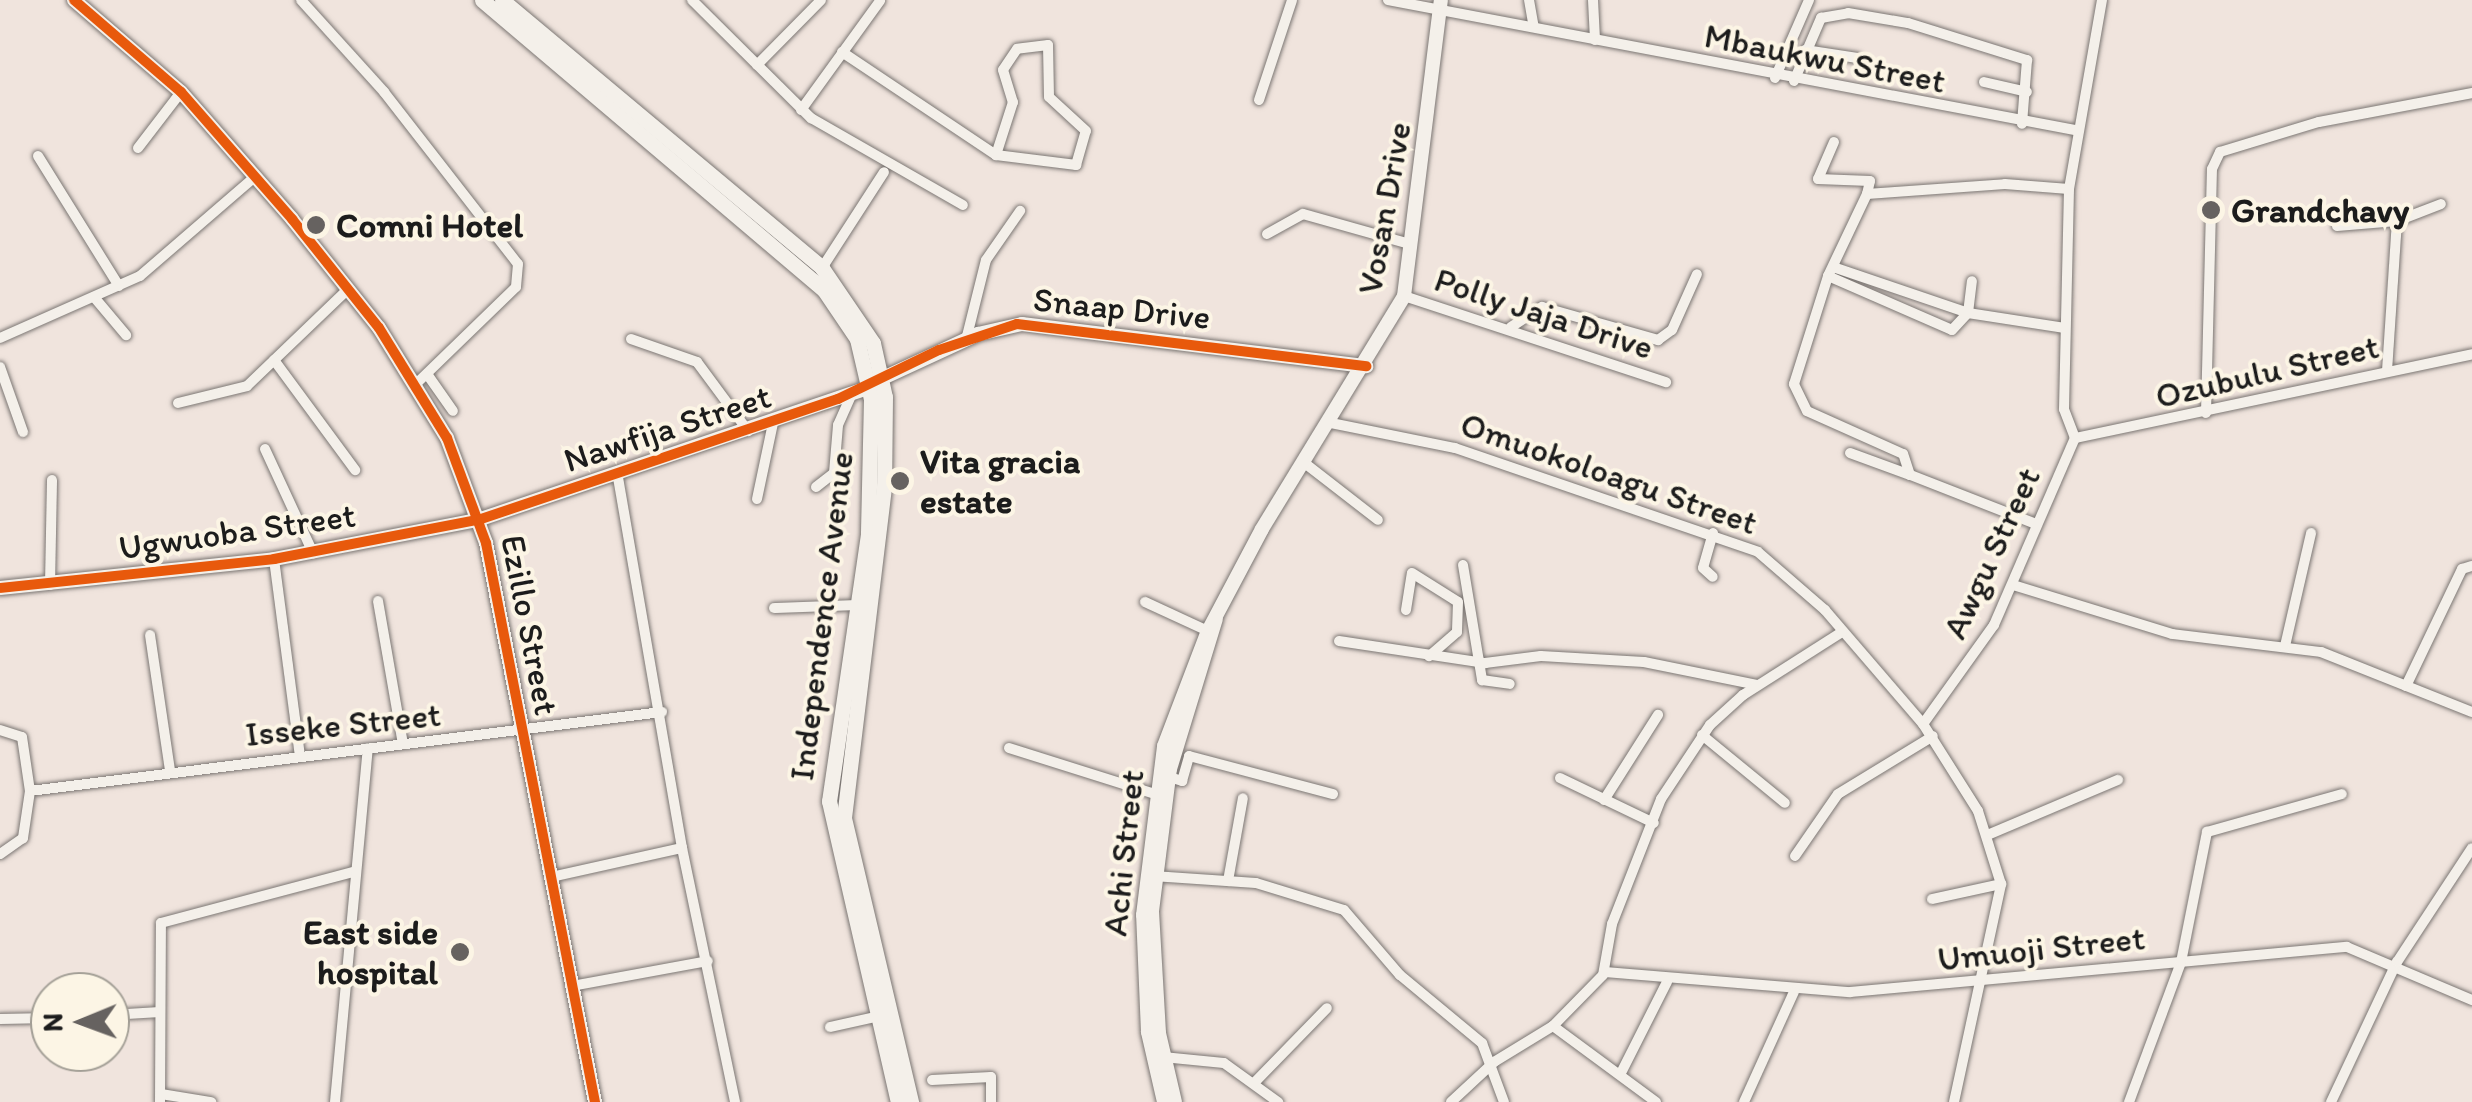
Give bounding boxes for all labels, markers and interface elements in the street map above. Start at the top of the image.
street label: Mbaukwu Street [1701,14,1949,102]
street label: Vosan Drive [1348,118,1420,298]
place label: Grandchavy [2231,189,2409,231]
marker: Grandchavy [2200,199,2222,221]
place label: Comni Hotel [336,204,523,246]
marker: Comni Hotel [305,214,327,236]
street label: Polly Jaja Drive [1429,258,1659,368]
street label: Snaap Drive [1031,278,1213,338]
street label: Ozubulu Street [2151,325,2383,417]
street label: Nawfija Street [559,375,775,481]
street label: Omuokoloagu Street [1455,403,1763,543]
place label: Vita gracia estate [920,440,1081,522]
street label: Independence Avenue [780,450,862,782]
street label: Awgu Street [1933,461,2049,645]
marker: Vita gracia estate [889,470,911,492]
street label: Ugwuoba Street [116,494,358,568]
street label: Ezillo Street [492,531,568,719]
street label: Isseke Street [243,693,443,755]
street label: Achi Street [1093,768,1153,938]
place label: East side hospital [304,911,438,993]
street label: Umuoji Street [1936,916,2146,980]
marker: East side hospital [447,939,473,965]
north arrow [30,972,130,1072]
text: N [35,1013,69,1032]

